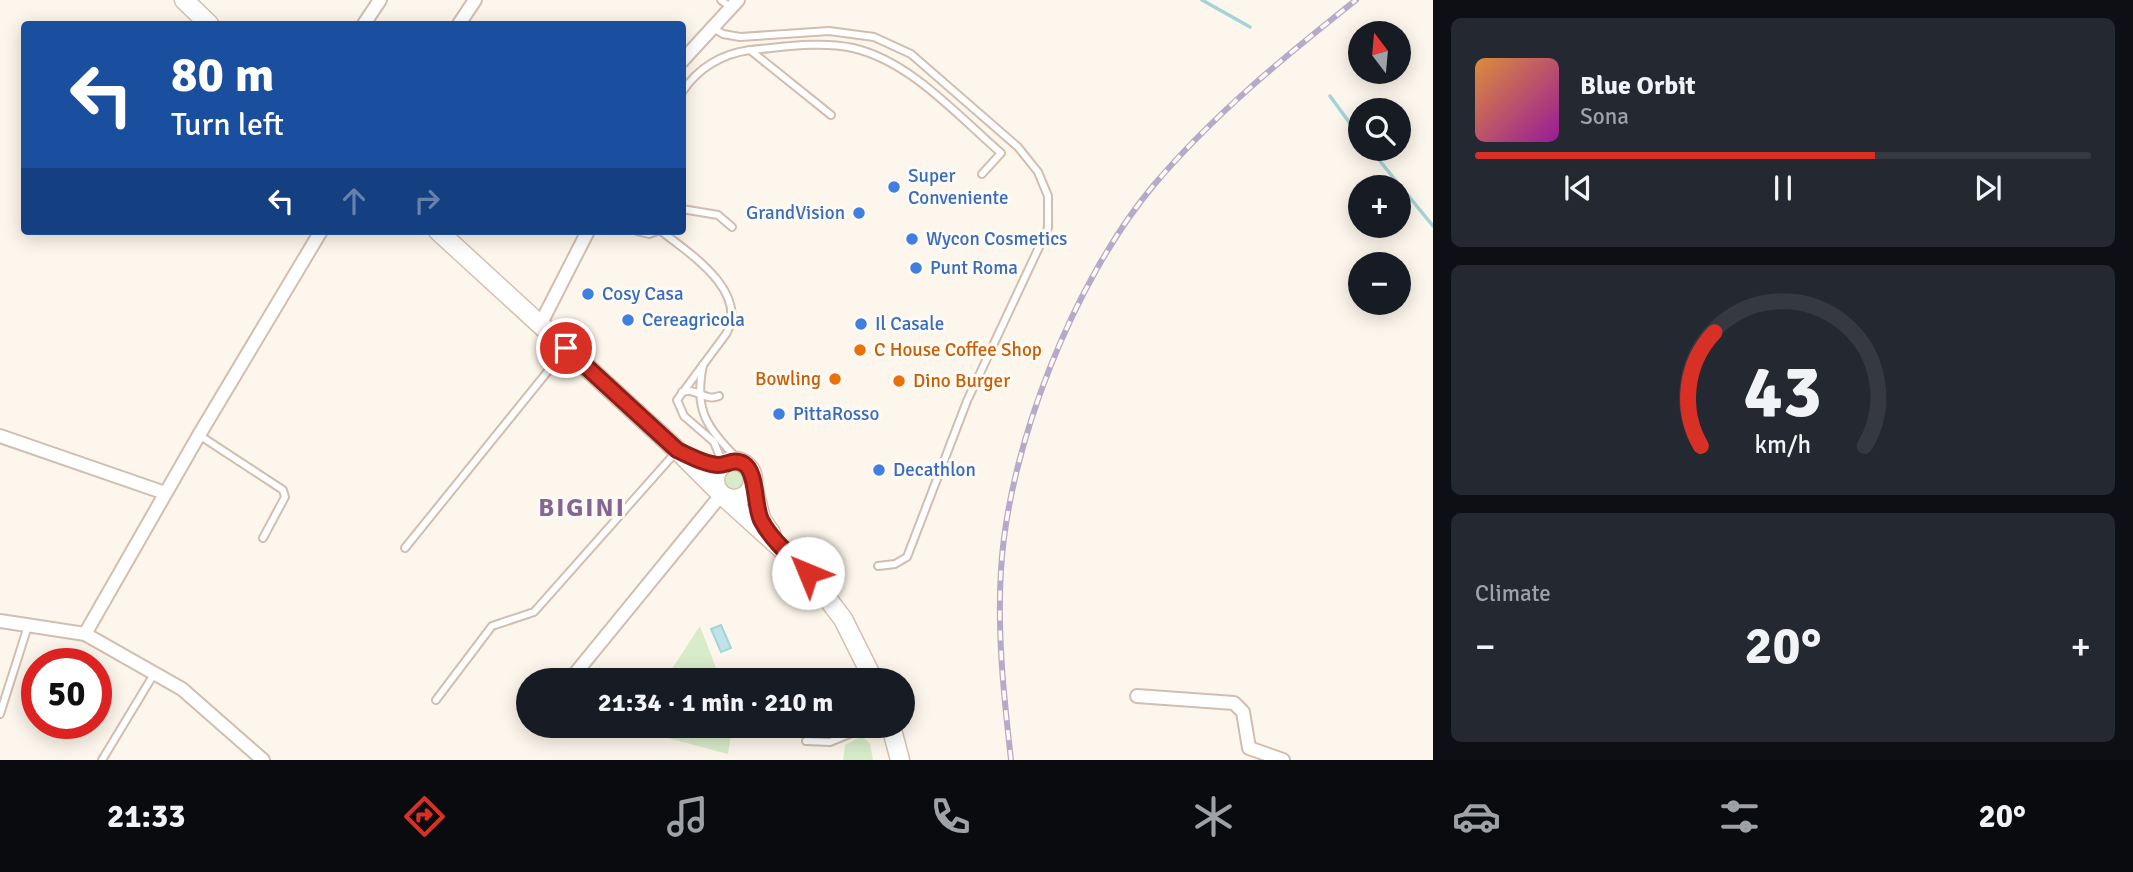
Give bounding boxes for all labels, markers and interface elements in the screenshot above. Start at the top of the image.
north arrow [1348,21,1410,84]
map controls [1348,21,1411,315]
text: 80 m [171,45,274,105]
icon: left [56,49,147,140]
text: Blue Orbit [1580,70,1696,102]
button: search [1348,98,1411,161]
text: Sona [1580,102,1629,131]
text: Turn left [171,105,284,144]
place label: Super Conveniente [908,164,1009,210]
icon: previous [1559,169,1597,207]
icon: pause [1764,169,1802,207]
icon: next [1969,169,2007,207]
button: + [1348,175,1411,238]
marker: Super Conveniente [886,179,902,195]
icon: left [262,182,300,220]
icon: ahead [335,182,373,220]
icon: right [408,182,446,220]
place label: GrandVision [746,201,845,225]
marker: GrandVision [851,205,867,221]
place label: Wycon Cosmetics [926,227,1067,251]
marker: Wycon Cosmetics [904,231,920,247]
button: − [1348,252,1411,315]
place label: Punt Roma [930,256,1018,280]
marker: Punt Roma [908,260,924,276]
place label: Cosy Casa [602,282,684,306]
marker: Cosy Casa [580,286,596,302]
place label: Cereagricola [642,308,745,332]
marker: Cereagricola [620,312,636,328]
place label: Il Casale [875,312,944,336]
marker: Il Casale [853,316,869,332]
pin [536,318,596,378]
icon: arrive [547,329,585,367]
place label: C House Coffee Shop [874,338,1042,362]
marker: C House Coffee Shop [852,342,868,358]
text: 43 [1744,348,1822,437]
place label: Bowling [755,367,821,391]
place label: Dino Burger [913,369,1010,393]
marker: Bowling [827,371,843,387]
marker: Dino Burger [891,373,907,389]
place label: PittaRosso [793,402,879,426]
marker: PittaRosso [771,406,787,422]
text: km/h [1755,429,1811,460]
place label: Decathlon [893,458,976,482]
marker: Decathlon [871,462,887,478]
district label: BIGINI [538,492,626,524]
position arrow [771,536,845,610]
text: Climate [1475,579,1551,608]
text: 20° [1745,614,1821,678]
text: − [1475,623,1496,670]
text: + [2070,623,2091,670]
speed limit sign: 50 [21,648,112,739]
text: 21:34 · 1 min · 210 m [598,687,833,719]
icon: directions [400,792,449,841]
icon: music [663,792,712,841]
icon: phone [926,792,975,841]
icon: climate [1189,792,1238,841]
icon: car [1452,792,1501,841]
icon: filters [1715,792,1764,841]
text: 21:33 [107,797,186,836]
text: 20° [1978,797,2026,836]

